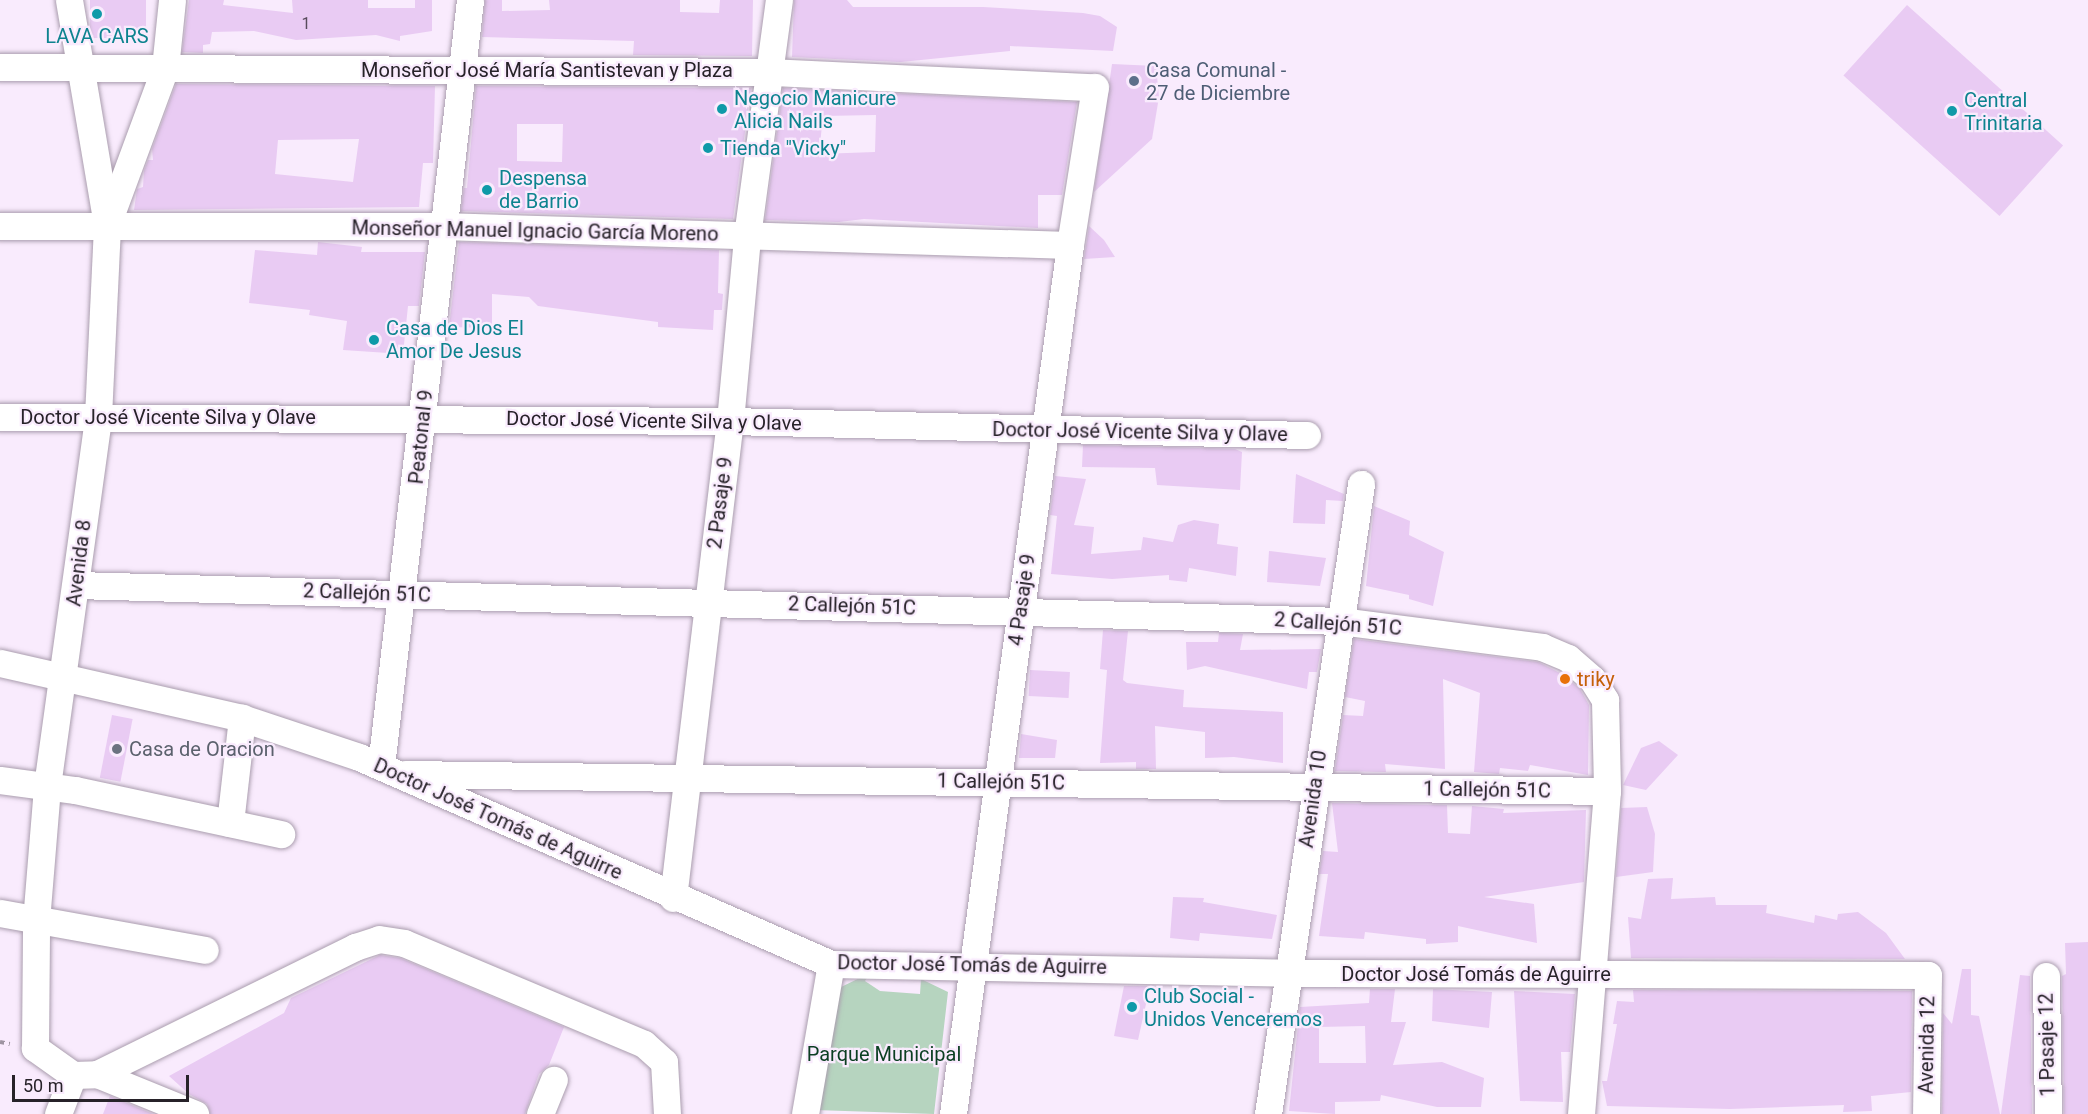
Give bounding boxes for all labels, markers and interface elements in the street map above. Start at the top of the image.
marker: LAVA CARS [90,7,104,21]
house number: 1 [302,14,310,34]
place label: LAVA CARS [45,24,149,48]
street label: Monseñor José María Santistevan y Plaza [361,58,733,82]
place label: Casa Comunal - 27 de Diciembre [1146,58,1290,105]
marker: Casa Comunal - 27 de Diciembre [1127,74,1141,88]
place label: Negocio Manicure Alicia Nails [734,86,896,133]
place label: Central Trinitaria [1964,88,2043,135]
marker: Negocio Manicure Alicia Nails [715,102,729,116]
marker: Central Trinitaria [1945,104,1959,118]
place label: Tienda "Vicky" [720,136,846,160]
marker: Tienda "Vicky" [701,141,715,155]
place label: Despensa de Barrio [499,166,587,213]
marker: Despensa de Barrio [480,183,494,197]
street label: Monseñor Manuel Ignacio García Moreno [351,216,719,246]
place label: Casa de Dios El Amor De Jesus [386,316,524,363]
marker: Casa de Dios El Amor De Jesus [367,333,381,347]
street label: Peatonal 9 [404,389,438,485]
street label: Doctor José Vicente Silva y Olave [20,405,316,429]
street label: Doctor José Vicente Silva y Olave [506,406,802,436]
street label: Doctor José Vicente Silva y Olave [992,417,1288,447]
street label: 2 Pasaje 9 [702,456,738,550]
street label: Avenida 8 [62,518,96,608]
street label: 4 Pasaje 9 [1004,553,1040,647]
street label: 2 Callejón 51C [303,579,431,607]
street label: 2 Callejón 51C [788,592,916,620]
street label: 2 Callejón 51C [1273,608,1403,640]
place label: triky [1577,667,1615,691]
marker: triky [1558,672,1572,686]
place label: Casa de Oracion [129,737,275,761]
marker: Casa de Oracion [110,742,124,756]
street label: Avenida 10 [1294,749,1332,849]
street label: Doctor José Tomás de Aguirre [370,753,626,885]
street label: 1 Callejón 51C [937,769,1065,795]
street label: 1 Callejón 51C [1423,777,1551,803]
street label: Doctor José Tomás de Aguirre [837,951,1107,979]
street label: Doctor José Tomás de Aguirre [1341,962,1611,986]
place label: Club Social - Unidos Venceremos [1144,984,1322,1031]
street label: 1 Pasaje 12 [2034,993,2060,1097]
street label: Avenida 12 [1914,996,1940,1094]
marker: Club Social - Unidos Venceremos [1125,1000,1139,1014]
park label: Parque Municipal [807,1042,961,1066]
scale bar [15,1063,192,1101]
text: 50 m [23,1075,63,1096]

